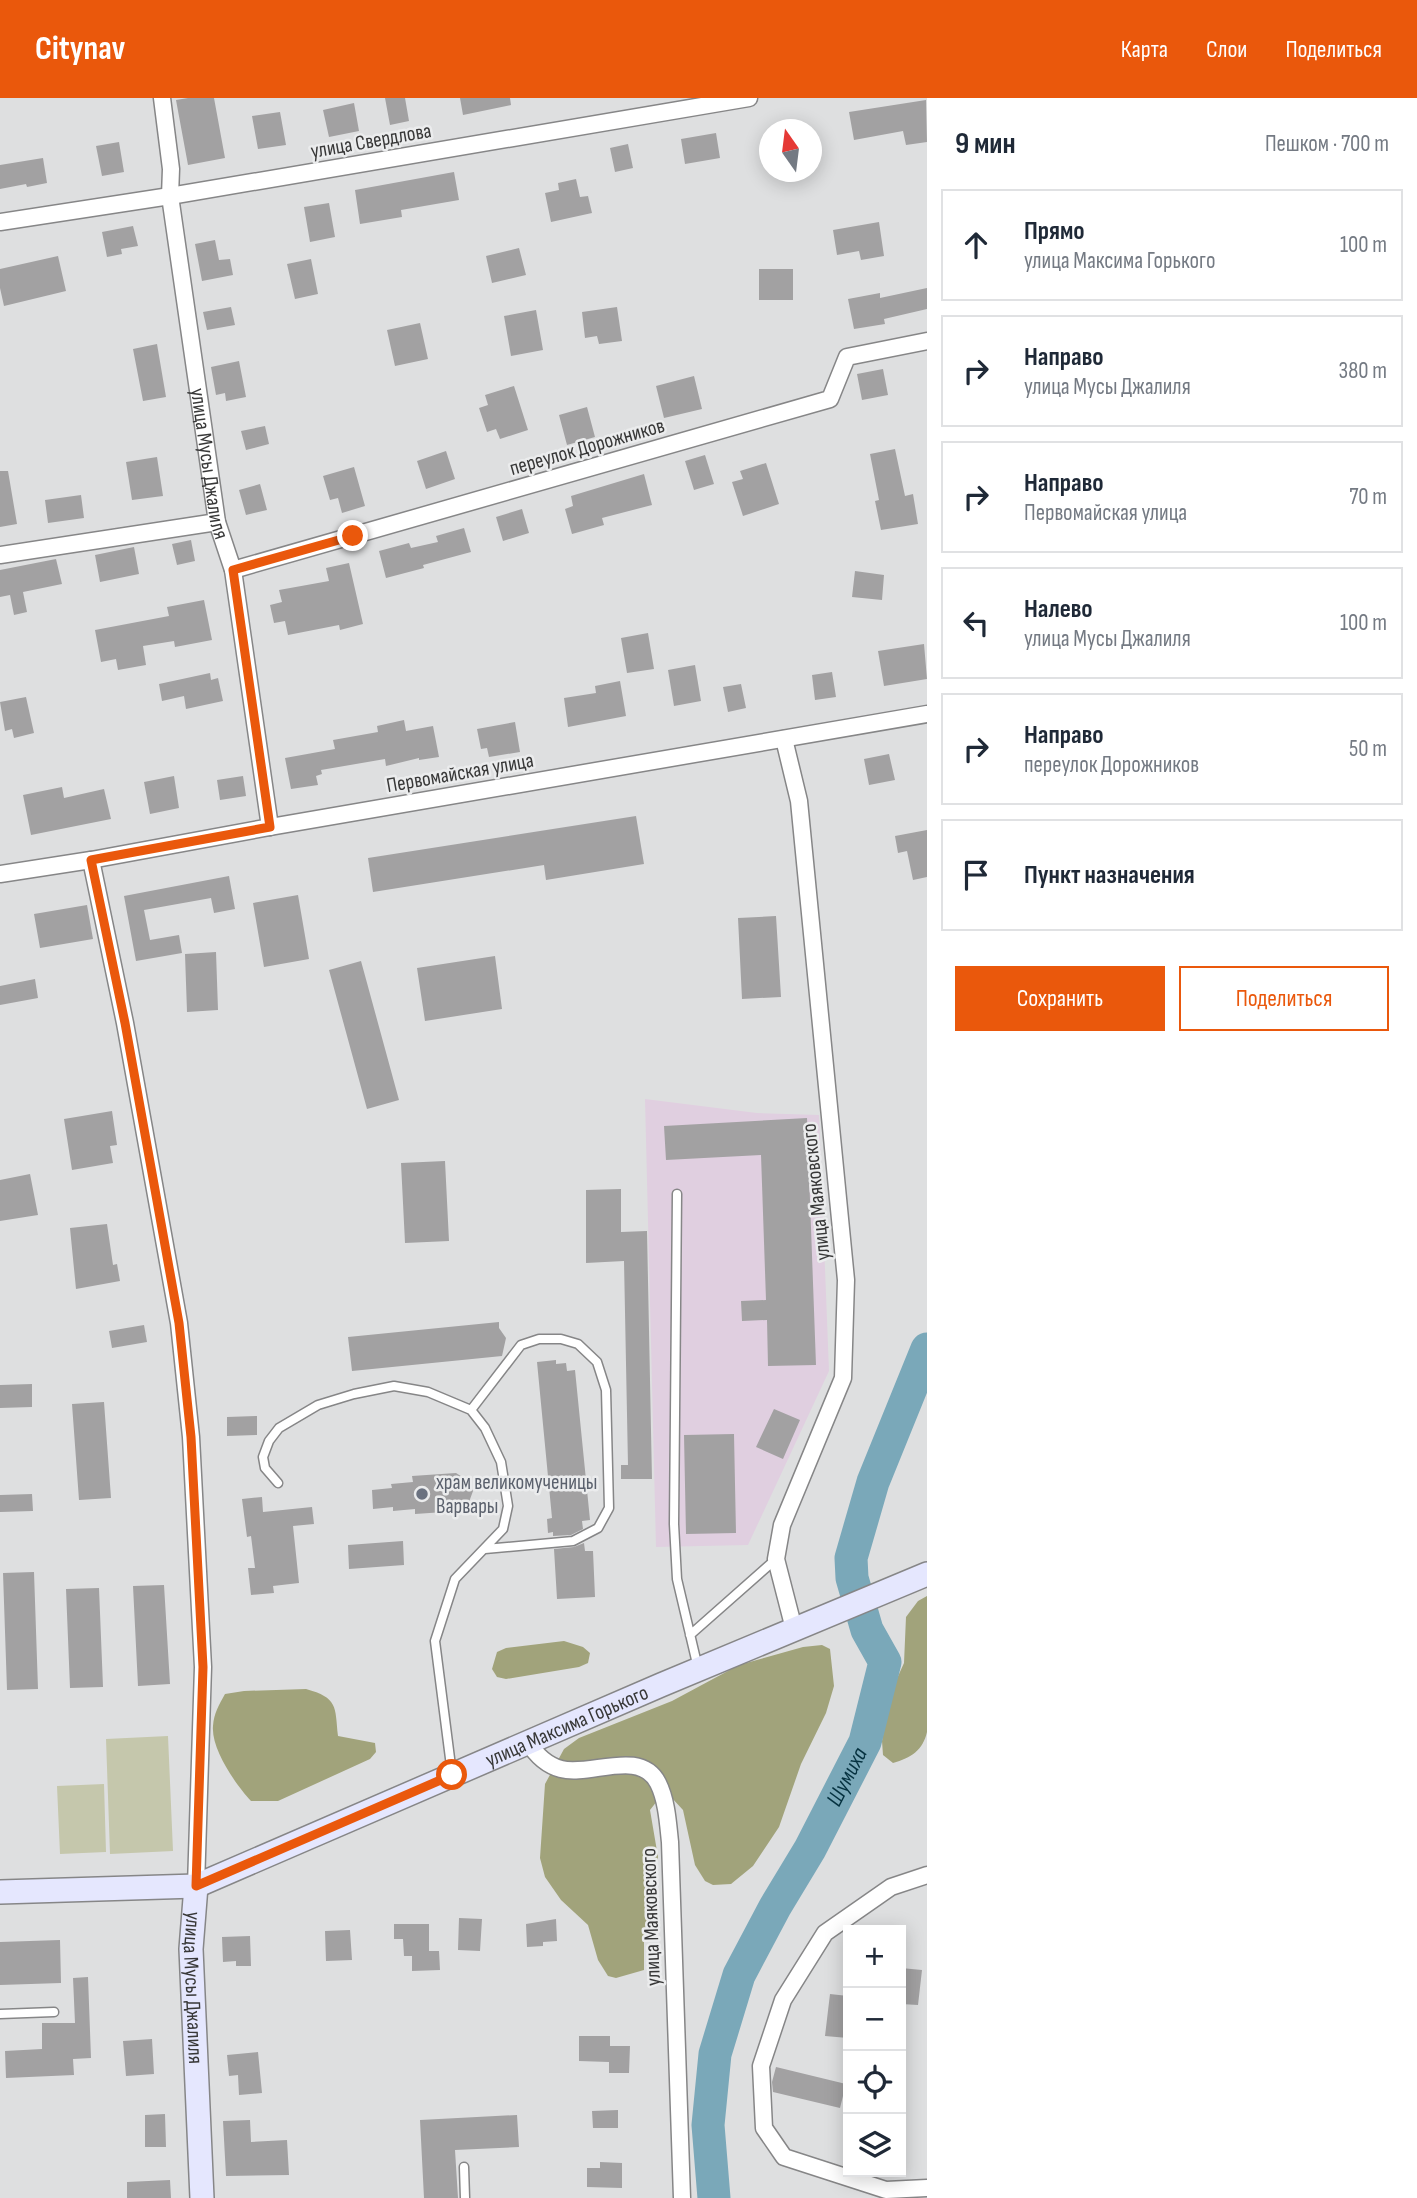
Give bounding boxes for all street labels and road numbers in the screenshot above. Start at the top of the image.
street label: улица Свердлова [309,118,433,164]
street label: улица Мусы Джалиля [185,387,234,542]
street label: переулок Дорожников [507,413,667,481]
street label: Первомайская улица [384,748,536,798]
street label: улица Маяковского [796,1122,836,1262]
street label: улица Максима Горького [481,1680,652,1772]
street label: улица Маяковского [636,1848,666,1986]
street label: улица Мусы Джалиля [178,1911,209,2064]

